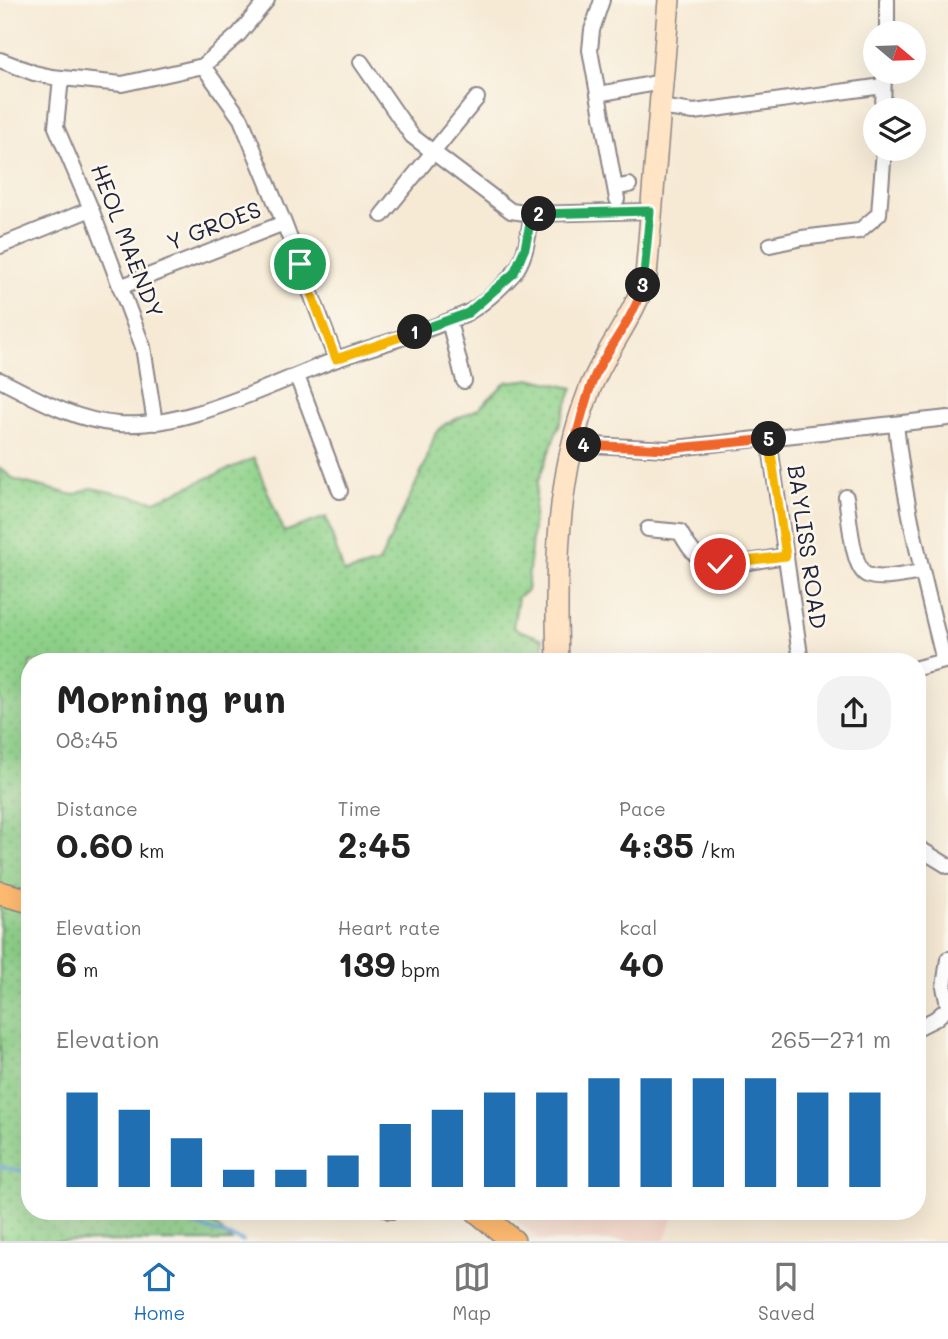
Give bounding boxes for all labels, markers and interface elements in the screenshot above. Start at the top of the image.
north arrow [863,21,926,84]
map controls [863,21,926,161]
button: layers [863,98,926,161]
street label: HEOL MAENDY [85,159,171,322]
street label: Y GROES [162,193,265,257]
pin: 2 [522,196,556,232]
text: 2 [533,201,544,226]
pin [270,234,330,294]
icon: arrive [281,245,319,283]
pin: 3 [626,268,660,302]
text: 3 [637,272,648,297]
pin: 1 [398,314,432,350]
text: 1 [410,319,419,344]
pin: 5 [752,422,786,457]
text: 5 [763,426,774,451]
pin: 4 [566,428,602,462]
text: 4 [577,432,590,457]
street label: BAYLISS ROAD [782,463,834,631]
pin [690,534,750,594]
icon: check [701,545,739,583]
text: Morning run [56,673,286,723]
button: share [817,676,891,750]
text: 08:45 [56,724,118,754]
text: Distance [56,796,138,821]
text: Time [338,796,381,821]
text: Pace [619,796,666,821]
text: 0.60 [56,821,133,867]
text: 2:45 [338,821,411,867]
text: 4:35 [619,821,694,867]
text: km [133,838,164,863]
text: /km [694,838,735,863]
text: Elevation [56,915,141,940]
text: Heart rate [338,915,440,940]
text: kcal [619,915,657,940]
text: 6 [56,940,77,986]
text: 139 [338,940,395,986]
text: 40 [619,940,664,986]
text: m [77,957,98,982]
text: bpm [395,957,440,982]
text: Elevation [56,1024,159,1054]
text: 265–271 m [770,1024,891,1054]
tab: Home [134,1258,185,1325]
tab: Map [452,1258,491,1325]
tab: Saved [758,1258,814,1325]

